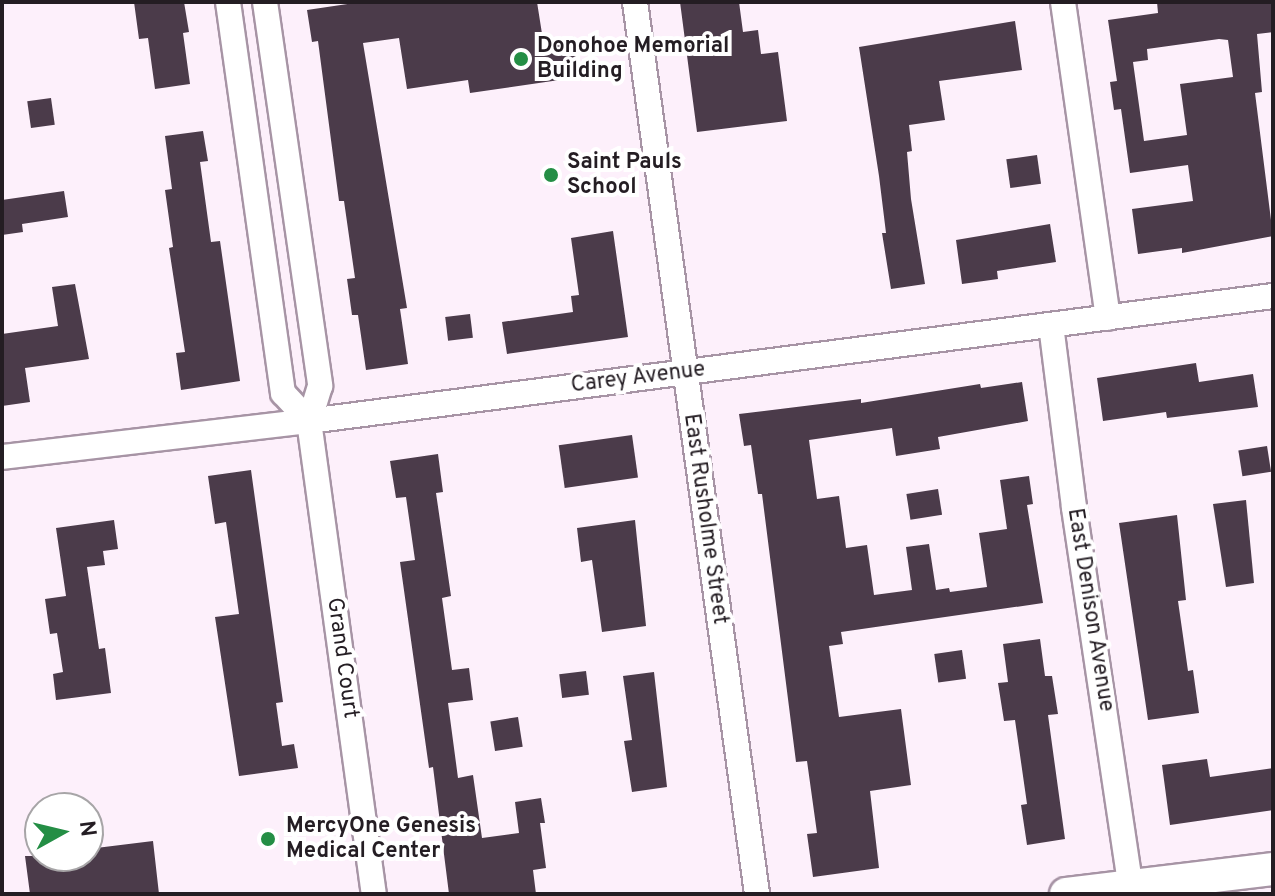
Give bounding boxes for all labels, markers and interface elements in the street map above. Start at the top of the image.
place label: Donohoe Memorial Building [537,33,729,84]
marker: Donohoe Memorial Building [512,50,530,68]
place label: Saint Pauls School [567,149,682,200]
marker: Saint Pauls School [542,166,560,184]
street label: Carey Avenue [569,357,707,399]
street label: East Rusholme Street [677,412,733,626]
street label: East Denison Avenue [1061,506,1119,714]
street label: Grand Court [320,596,364,720]
north arrow [24,792,104,872]
place label: MercyOne Genesis Medical Center [286,813,476,864]
text: N [72,819,101,839]
marker: MercyOne Genesis Medical Center [257,828,279,850]

